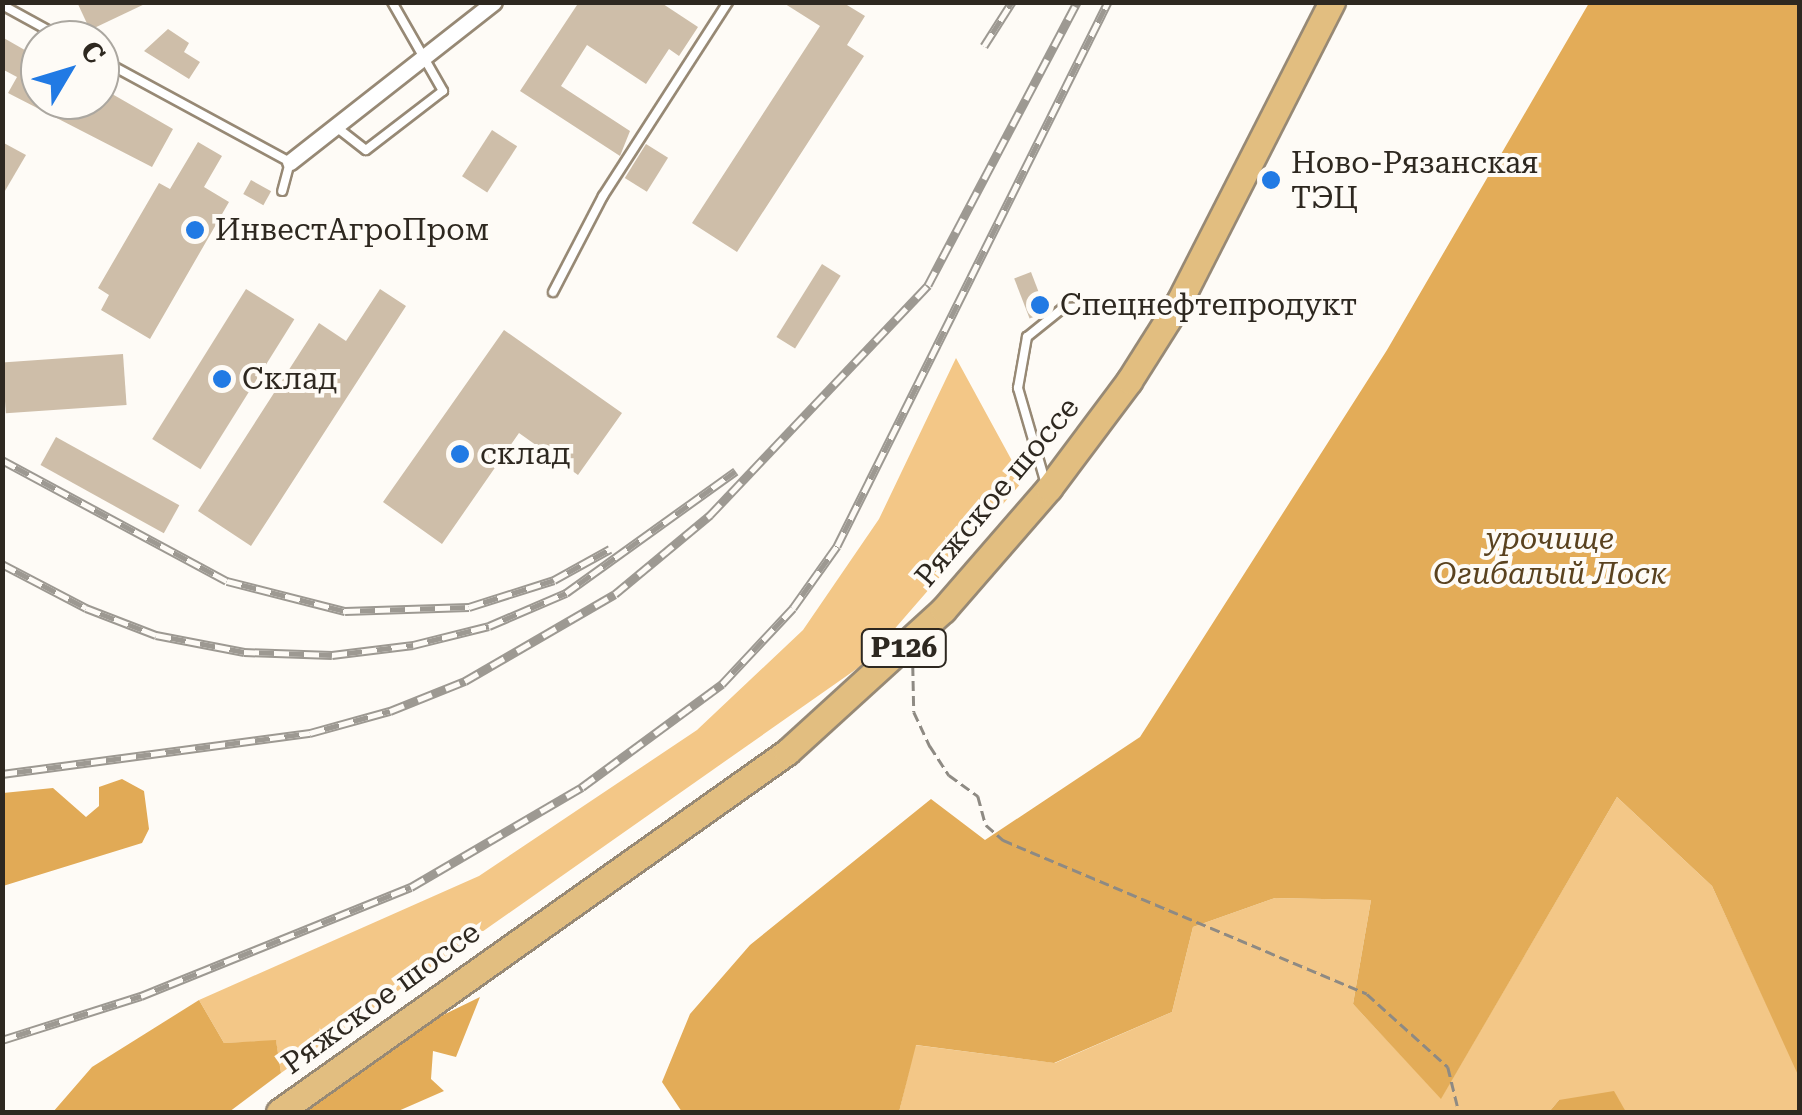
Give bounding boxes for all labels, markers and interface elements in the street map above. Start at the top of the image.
north arrow [20,20,120,120]
text: С [73,35,111,70]
place label: Ново-Рязанская ТЭЦ [1291,145,1538,216]
marker: Ново-Рязанская ТЭЦ [1260,169,1282,191]
place label: ИнвестАгроПром [215,212,489,248]
marker: ИнвестАгроПром [184,219,206,241]
place label: Спецнефтепродукт [1060,287,1357,323]
marker: Спецнефтепродукт [1029,294,1051,316]
place label: Склад [242,361,337,397]
marker: Склад [211,368,233,390]
street label: Ряжское шоссе [907,390,1087,594]
place label: склад [480,436,570,472]
marker: склад [449,443,471,465]
park label: урочище Огибалый Лоск [1433,521,1667,592]
road number: Р126 [859,625,949,671]
street label: Ряжское шоссе [275,914,487,1082]

